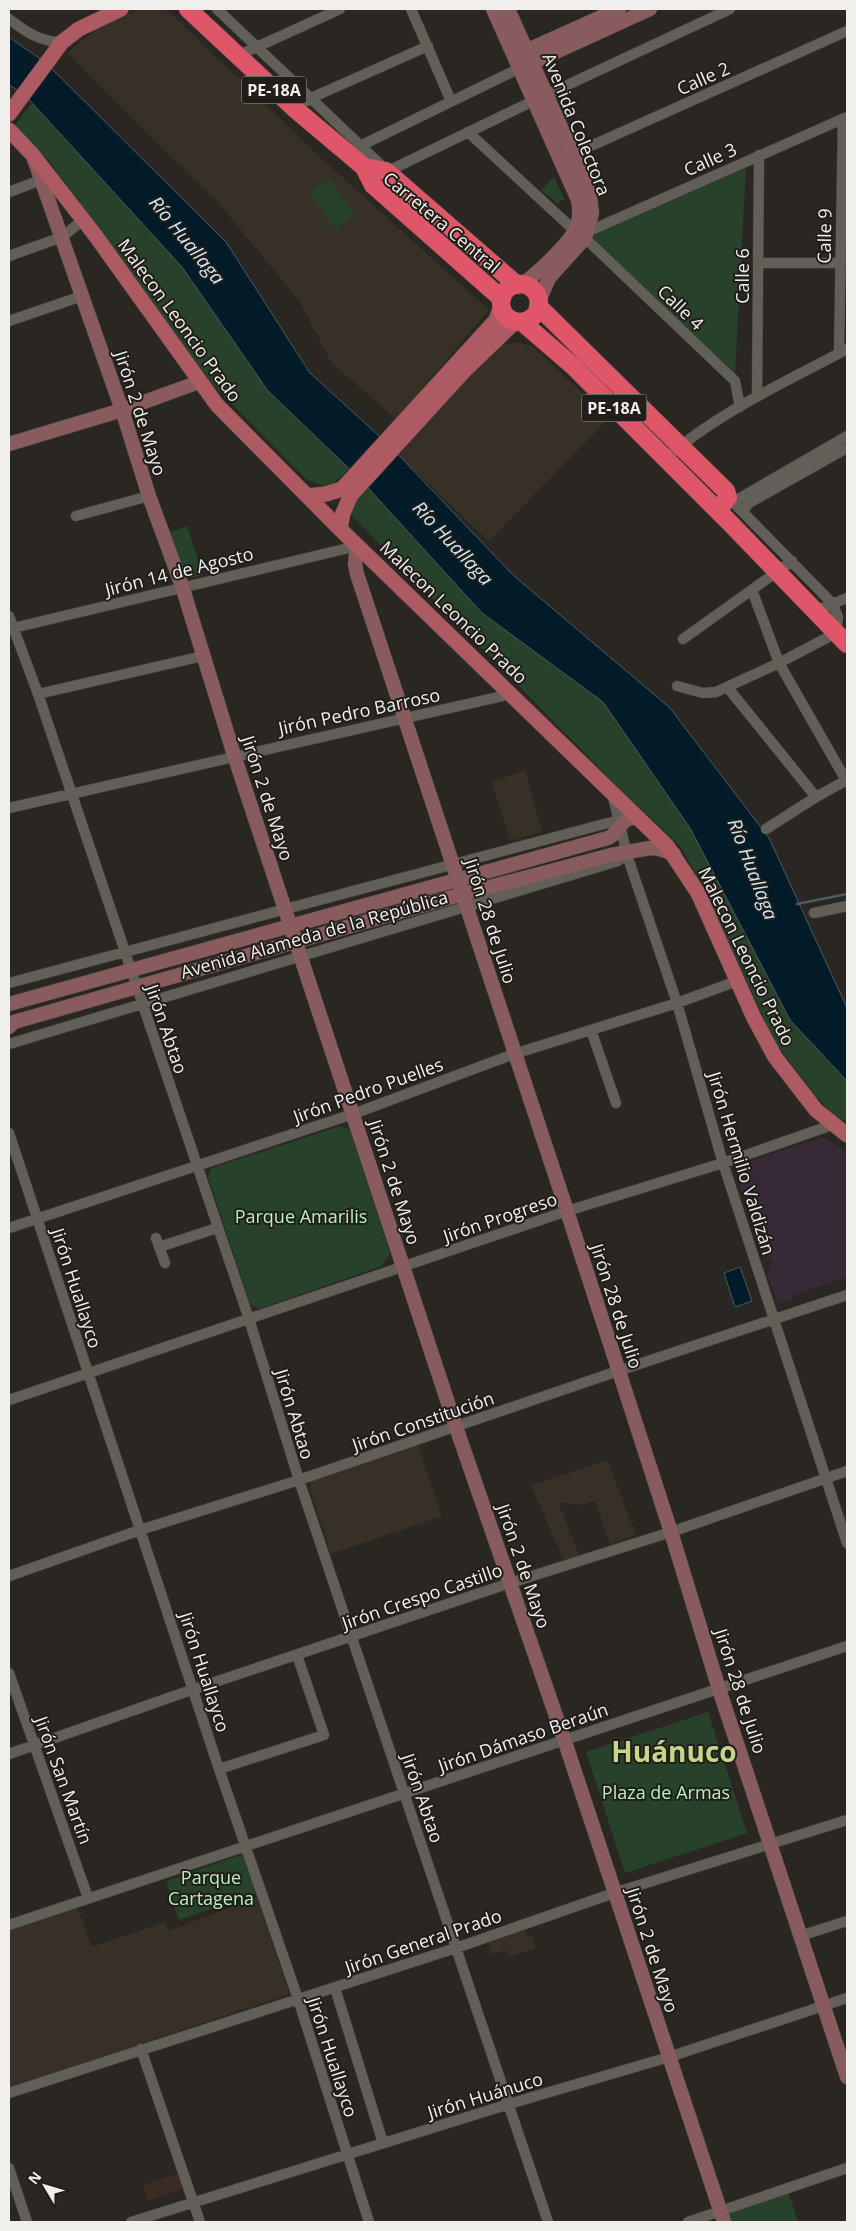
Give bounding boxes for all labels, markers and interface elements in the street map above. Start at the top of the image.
street label: Avenida Colectora [537,49,617,199]
street label: Calle 2 [673,56,733,100]
road number: PE-18A [242,76,306,104]
street label: Calle 3 [680,137,740,181]
street label: Carretera Central [379,166,505,278]
water label: Río Huallaga [143,190,231,290]
street label: Calle 9 [812,208,836,264]
street label: Malecon Leoncio Prado [113,234,247,406]
street label: Calle 6 [730,248,754,304]
street label: Calle 4 [653,279,709,335]
street label: Jirón 2 de Mayo [109,346,173,479]
road number: PE-18A [582,394,646,422]
water label: Río Huallaga [407,495,499,591]
street label: Malecon Leoncio Prado [375,535,533,689]
street label: Jirón 14 de Agosto [100,541,256,602]
street label: Jirón Pedro Barroso [274,682,442,740]
street label: Jirón 2 de Mayo [236,731,300,864]
water label: Río Huallaga [722,814,784,924]
street label: Jirón 28 de Julio [459,854,523,987]
street label: Malecon Leoncio Prado [693,863,801,1049]
street label: Avenida Alameda de la República [177,884,451,984]
street label: Jirón Abtao [140,979,193,1077]
street label: Jirón Pedro Puelles [288,1052,446,1129]
street label: Jirón Hermilio Valdizán [702,1067,781,1257]
street label: Jirón 2 de Mayo [363,1115,427,1248]
street label: Jirón Progreso [438,1186,560,1248]
park label: Parque Amarilis [235,1204,367,1228]
street label: Jirón Huallayco [46,1223,108,1351]
street label: Jirón 28 de Julio [585,1239,649,1372]
street label: Jirón Abtao [269,1364,320,1462]
street label: Jirón Constitución [347,1385,497,1457]
street label: Jirón 2 de Mayo [491,1499,557,1631]
street label: Jirón Crespo Castillo [337,1557,505,1635]
street label: Jirón Huallayco [174,1607,236,1735]
street label: Jirón 28 de Julio [709,1624,773,1757]
street label: Jirón Dámaso Beraún [433,1697,611,1778]
street label: Jirón San Martín [29,1711,98,1847]
district label: Huánuco [611,1732,737,1770]
street label: Jirón Abtao [396,1748,449,1846]
park label: Plaza de Armas [602,1780,730,1804]
park label: Parque Cartagena [168,1865,254,1910]
street label: Jirón 2 de Mayo [621,1883,685,2016]
street label: Jirón General Prado [340,1903,505,1980]
street label: Jirón Huallayco [302,1992,364,2120]
street label: Jirón Huánuco [423,2066,545,2124]
north arrow [20,2161,70,2211]
text: N [23,2167,45,2188]

